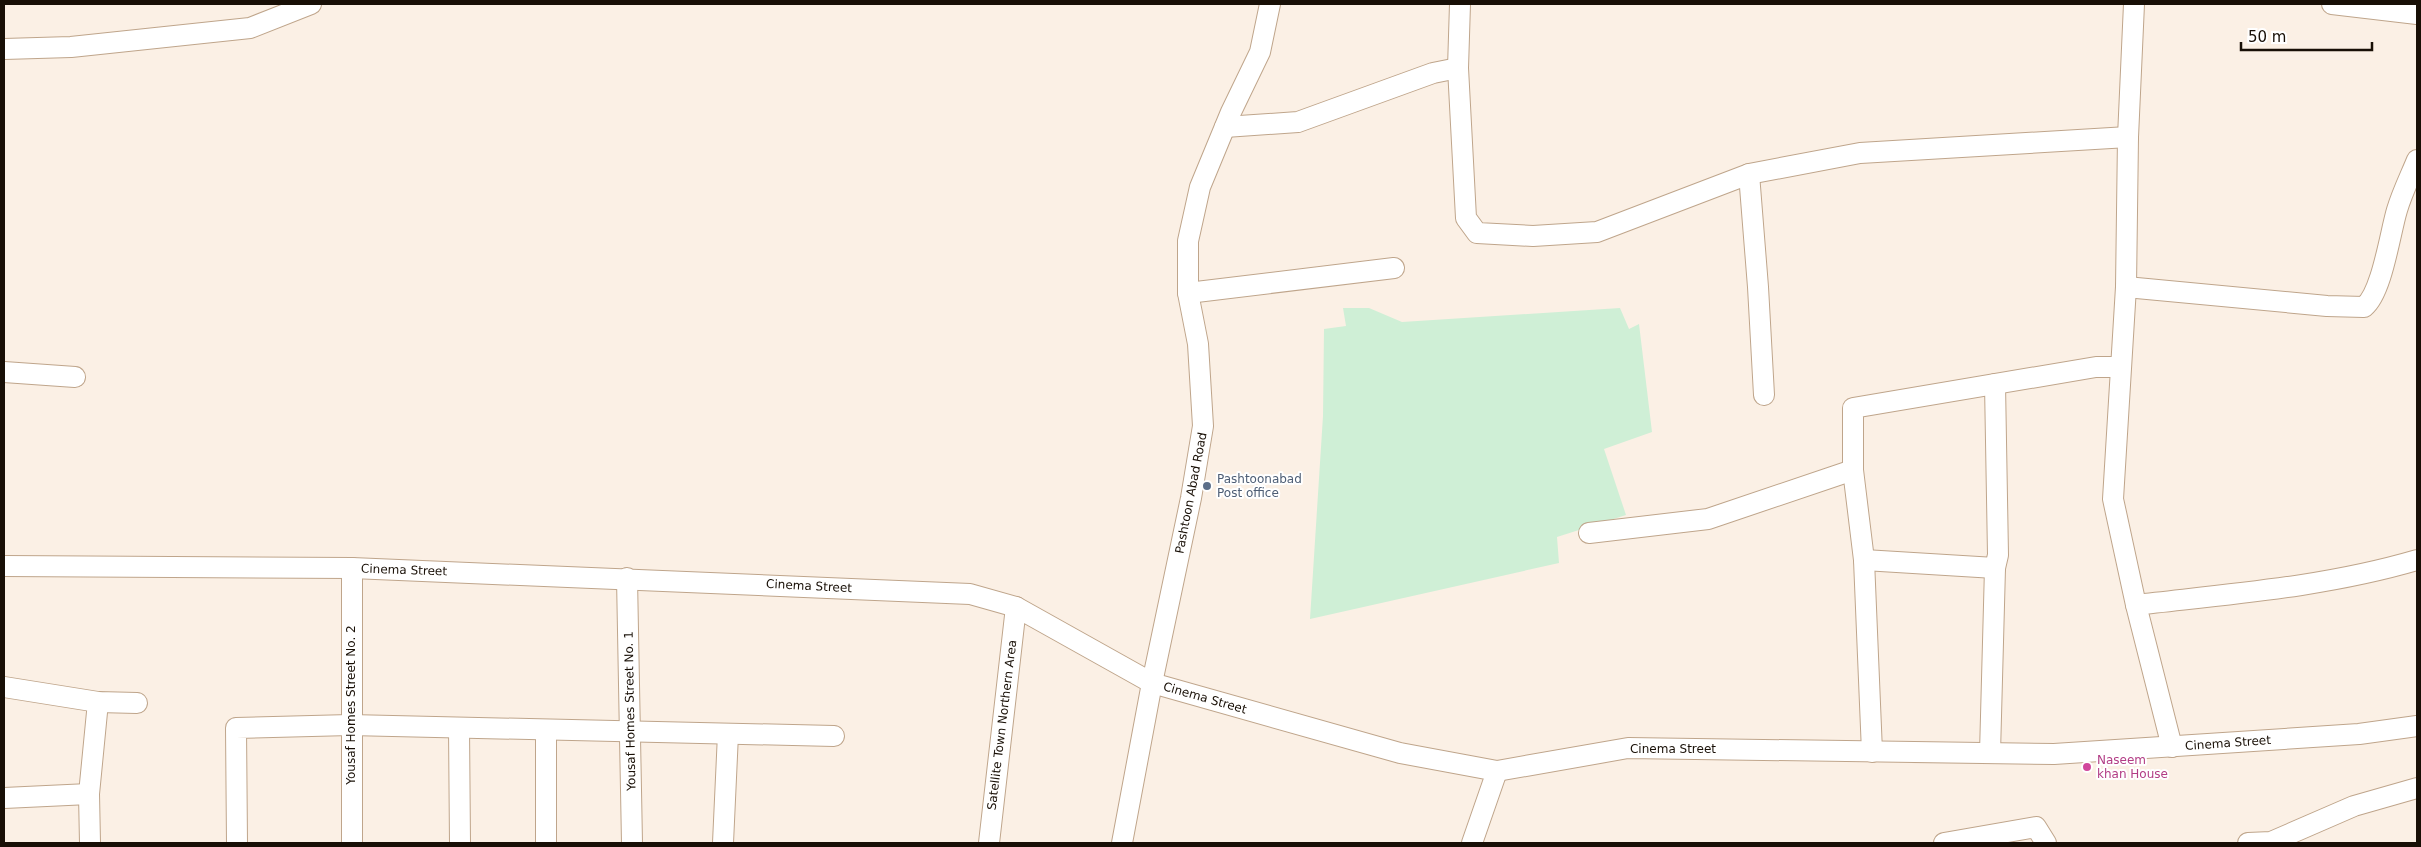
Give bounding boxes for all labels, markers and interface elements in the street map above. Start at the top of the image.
scale bar [2241,20,2372,52]
text: 50 m [2248,28,2286,46]
street label: Pashtoon Abad Road [1172,431,1210,555]
place label: Pashtoonabad Post office [1217,472,1302,500]
marker: Pashtoonabad Post office [1201,480,1213,492]
street label: Cinema Street [361,562,448,579]
street label: Cinema Street [766,577,853,595]
street label: Yousaf Homes Street No. 2 [344,625,358,786]
street label: Yousaf Homes Street No. 1 [622,631,638,792]
street label: Satellite Town Northern Area [985,639,1019,811]
street label: Cinema Street [1162,679,1249,717]
street label: Cinema Street [2185,733,2272,753]
street label: Cinema Street [1630,742,1716,756]
place label: Naseem khan House [2097,753,2168,781]
marker: Naseem khan House [2081,761,2093,773]

